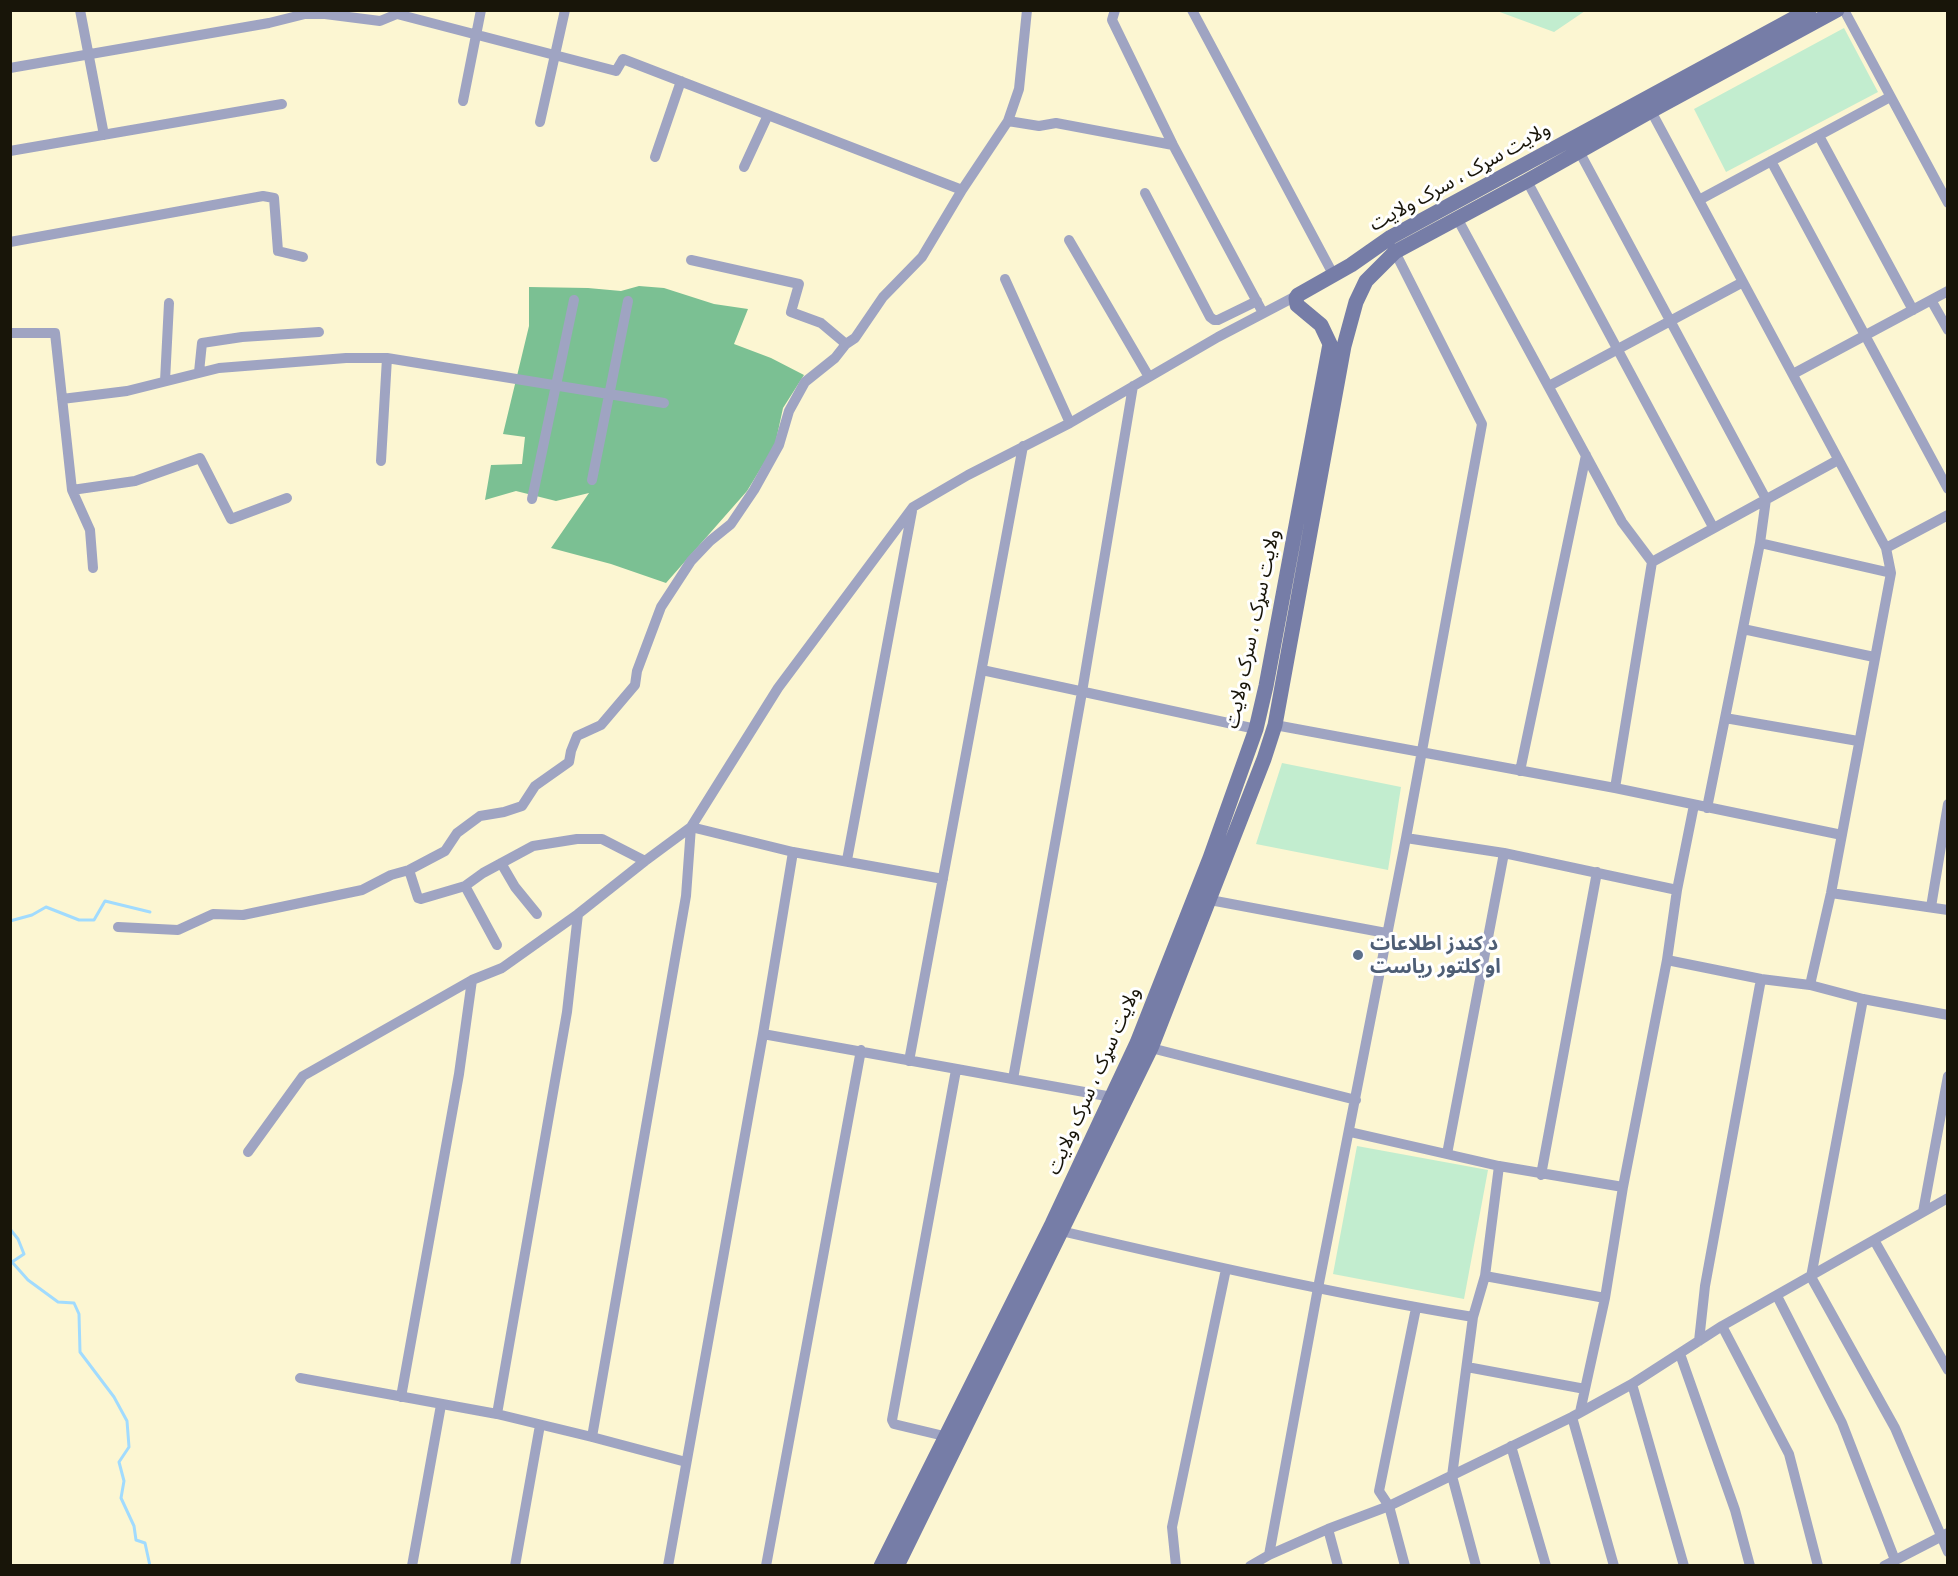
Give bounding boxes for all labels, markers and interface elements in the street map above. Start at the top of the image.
street label: ولایت سړک ، سرک ولایت [1365,117,1555,237]
street label: ولایت سړک ، سرک ولایت [1220,527,1286,731]
place label: د کندز اطلاعات او کلتور ریاست [1370,932,1501,979]
marker: د کندز اطلاعات او کلتور ریاست [1351,948,1365,962]
street label: ولایت سړک ، سرک ولایت [1042,983,1146,1179]

